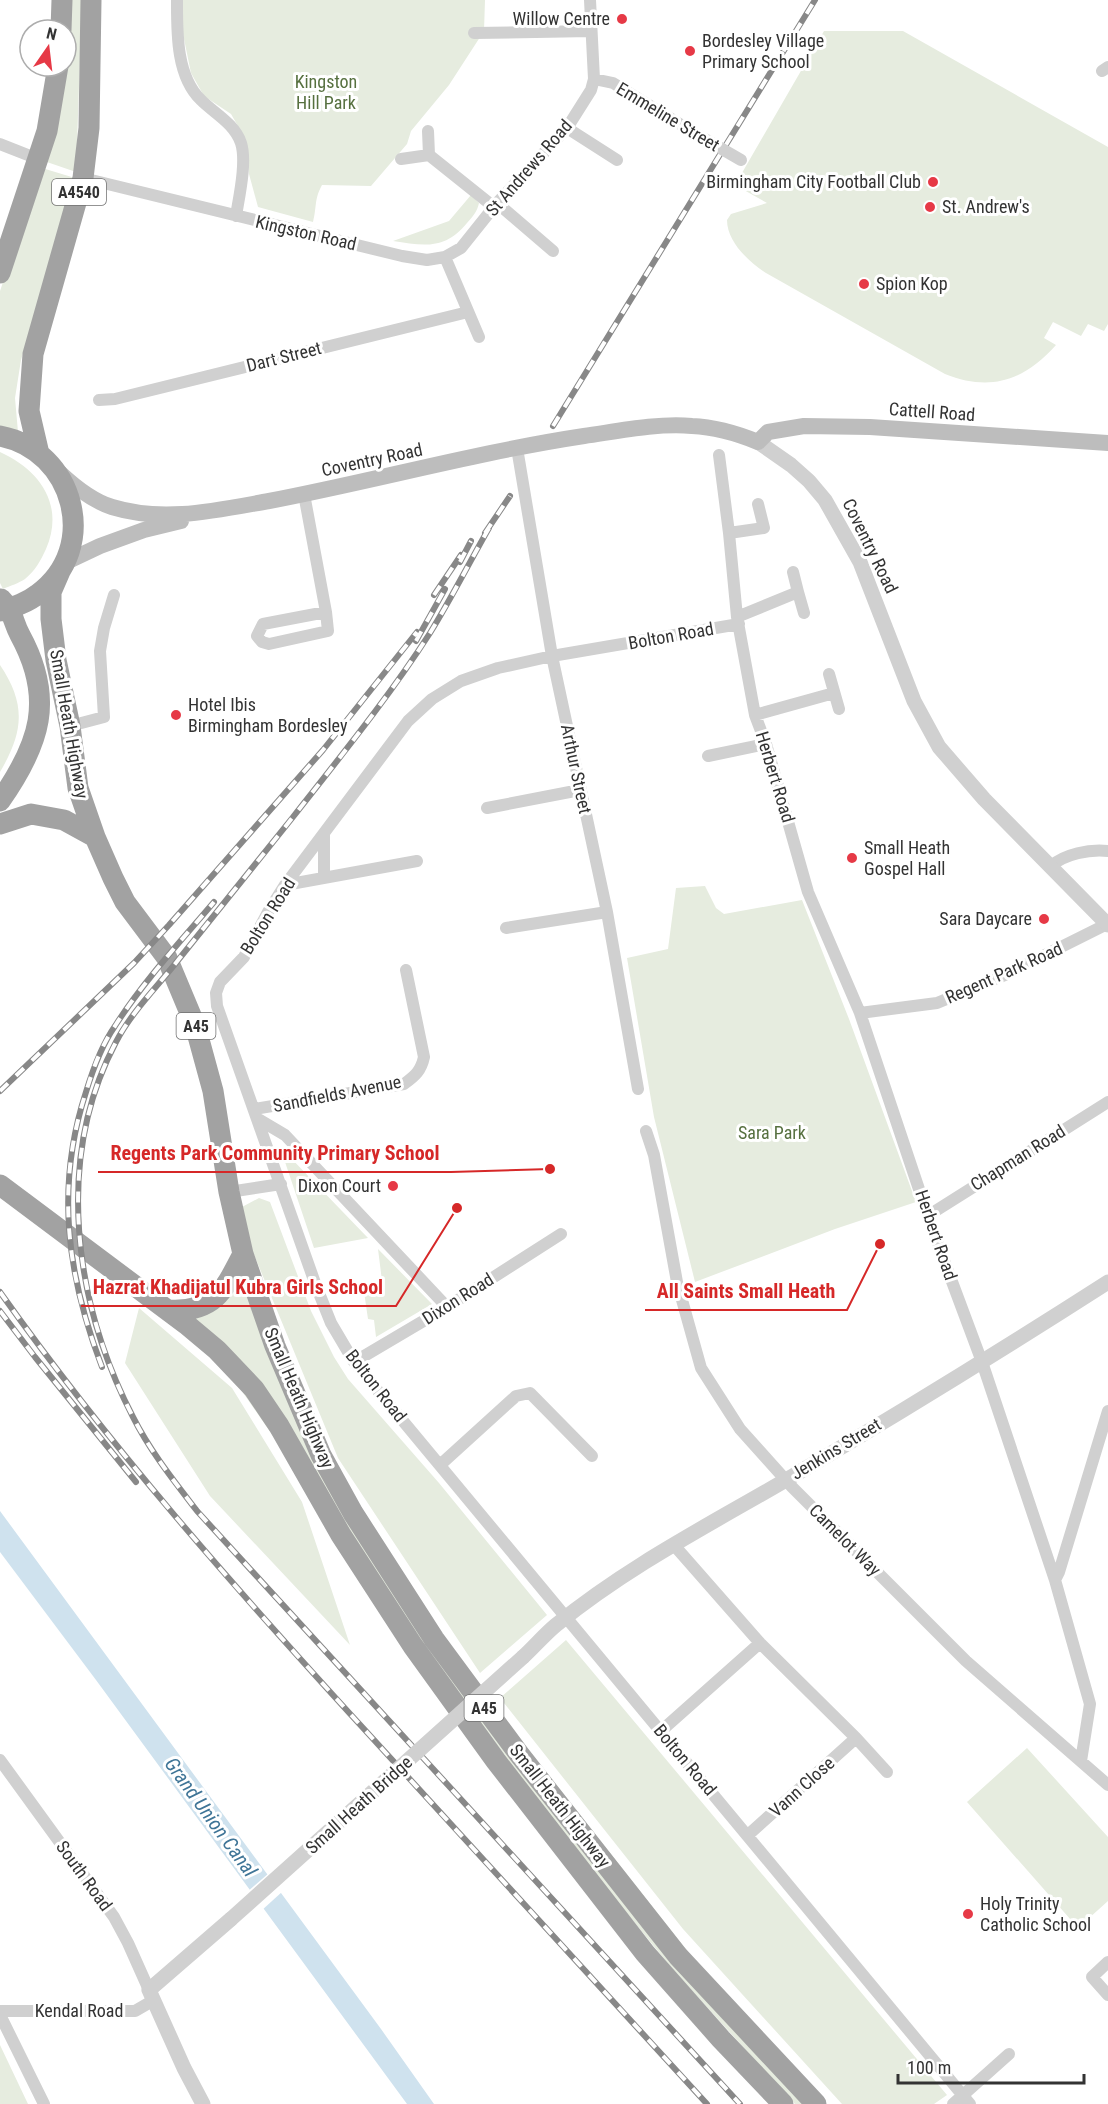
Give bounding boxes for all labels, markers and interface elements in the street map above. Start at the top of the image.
place label: Willow Centre [513,8,610,29]
marker: Willow Centre [615,12,629,26]
north arrow [18,18,78,78]
text: N [44,24,59,44]
place label: Bordesley Village Primary School [702,30,824,72]
marker: Bordesley Village Primary School [683,44,697,58]
park label: Kingston Hill Park [295,71,357,113]
street label: Emmeline Street [613,78,723,156]
street label: St Andrews Road [481,115,576,220]
place label: Birmingham City Football Club [706,171,921,192]
marker: Birmingham City Football Club [926,175,940,189]
road number: A4540 [52,179,106,205]
place label: St. Andrew's [942,196,1030,217]
marker: St. Andrew's [923,200,937,214]
street label: Kingston Road [254,211,359,254]
place label: Spion Kop [876,273,948,294]
marker: Spion Kop [857,277,871,291]
street label: Dart Street [244,337,324,376]
street label: Cattell Road [888,398,976,425]
street label: Coventry Road [320,439,424,480]
street label: Coventry Road [839,495,902,596]
street label: Bolton Road [627,618,715,653]
street label: Small Heath Highway [46,648,93,800]
place label: Hotel Ibis Birmingham Bordesley [188,694,348,736]
marker: Hotel Ibis Birmingham Bordesley [169,708,183,722]
street label: Arthur Street [557,722,596,816]
street label: Herbert Road [752,729,799,825]
place label: Small Heath Gospel Hall [864,837,950,879]
marker: Small Heath Gospel Hall [845,851,859,865]
street label: Bolton Road [236,874,299,958]
place label: Sara Daycare [939,908,1032,929]
marker: Sara Daycare [1037,912,1051,926]
street label: Regent Park Road [942,937,1066,1008]
road number: A45 [176,1013,216,1039]
street label: Sandfields Avenue [271,1071,403,1116]
street label: Chapman Road [967,1120,1069,1195]
park label: Sara Park [738,1122,806,1143]
callout: Regents Park Community Primary School [98,1134,451,1172]
text: Regents Park Community Primary School [110,1141,440,1165]
place label: Dixon Court [298,1175,381,1196]
marker: Dixon Court [386,1179,400,1193]
street label: Herbert Road [911,1187,962,1283]
callout: Hazrat Khadijatul Kubra Girls School [81,1268,396,1306]
street label: Dixon Road [418,1268,497,1329]
callout: All Saints Small Heath [645,1272,847,1310]
text: Hazrat Khadijatul Kubra Girls School [93,1275,383,1299]
text: All Saints Small Heath [657,1279,835,1303]
street label: Small Heath Highway [260,1324,339,1472]
street label: Bolton Road [342,1345,411,1426]
street label: Jenkins Street [787,1413,885,1484]
street label: Camelot Way [805,1499,886,1580]
road number: A45 [464,1695,504,1721]
street label: Bolton Road [650,1720,721,1799]
street label: Small Heath Highway [506,1740,615,1872]
street label: Small Heath Bridge [301,1751,416,1858]
street label: Vann Close [765,1752,838,1821]
water label: Grand Union Canal [160,1753,263,1882]
street label: South Road [52,1837,117,1915]
place label: Holy Trinity Catholic School [980,1893,1091,1935]
marker: Holy Trinity Catholic School [961,1907,975,1921]
street label: Kendal Road [35,2000,123,2021]
scale bar [898,2047,1084,2085]
text: 100 m [907,2057,951,2078]

